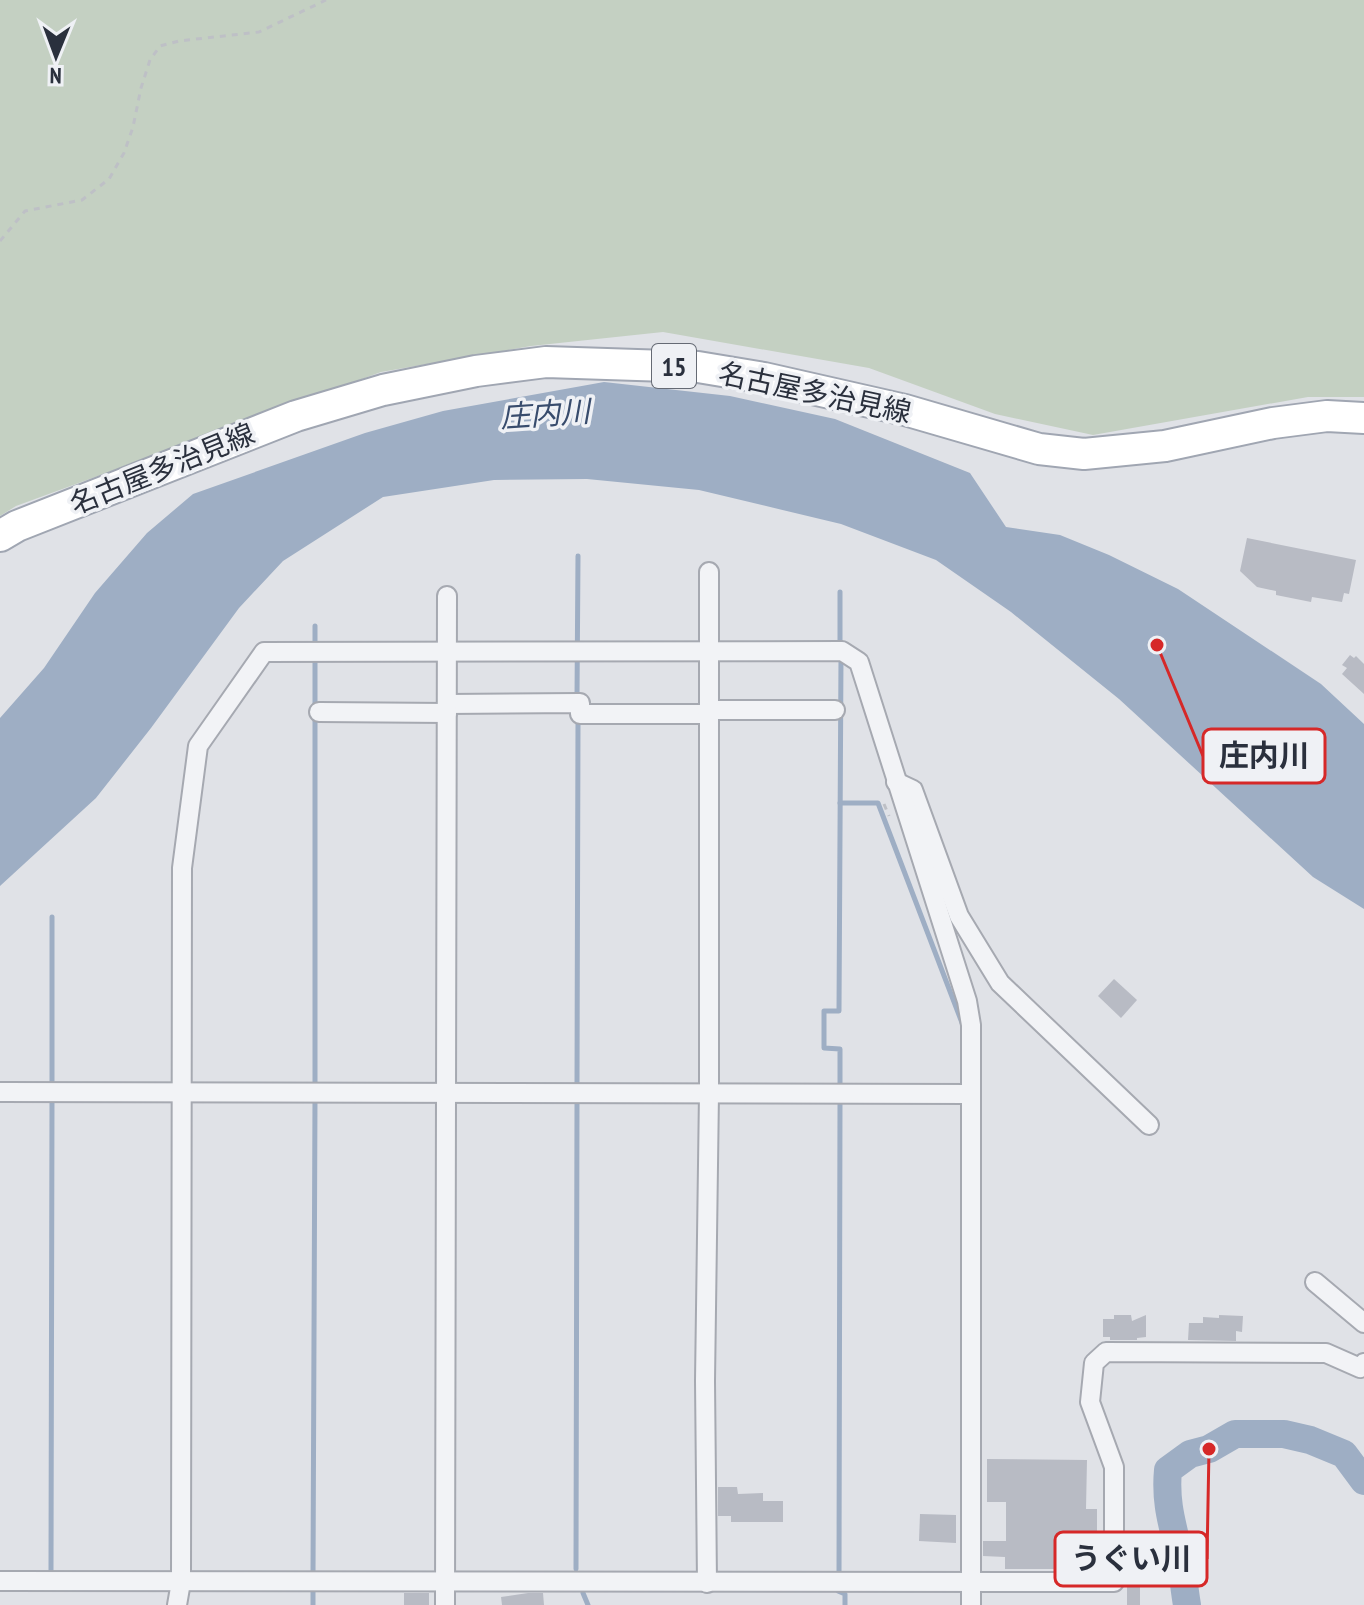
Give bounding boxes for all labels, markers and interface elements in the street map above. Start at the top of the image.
north arrow [16,16,96,96]
text: N [49,62,62,90]
road number: 15 [652,344,696,388]
street label: 名古屋多治見線 [715,354,915,430]
water label: 庄内川 [499,390,594,436]
street label: 名古屋多治見線 [64,414,260,522]
callout: 庄内川 [1203,729,1325,783]
text: 庄内川 [1219,735,1309,774]
callout: うぐい川 [1055,1532,1207,1586]
text: うぐい川 [1071,1538,1191,1577]

